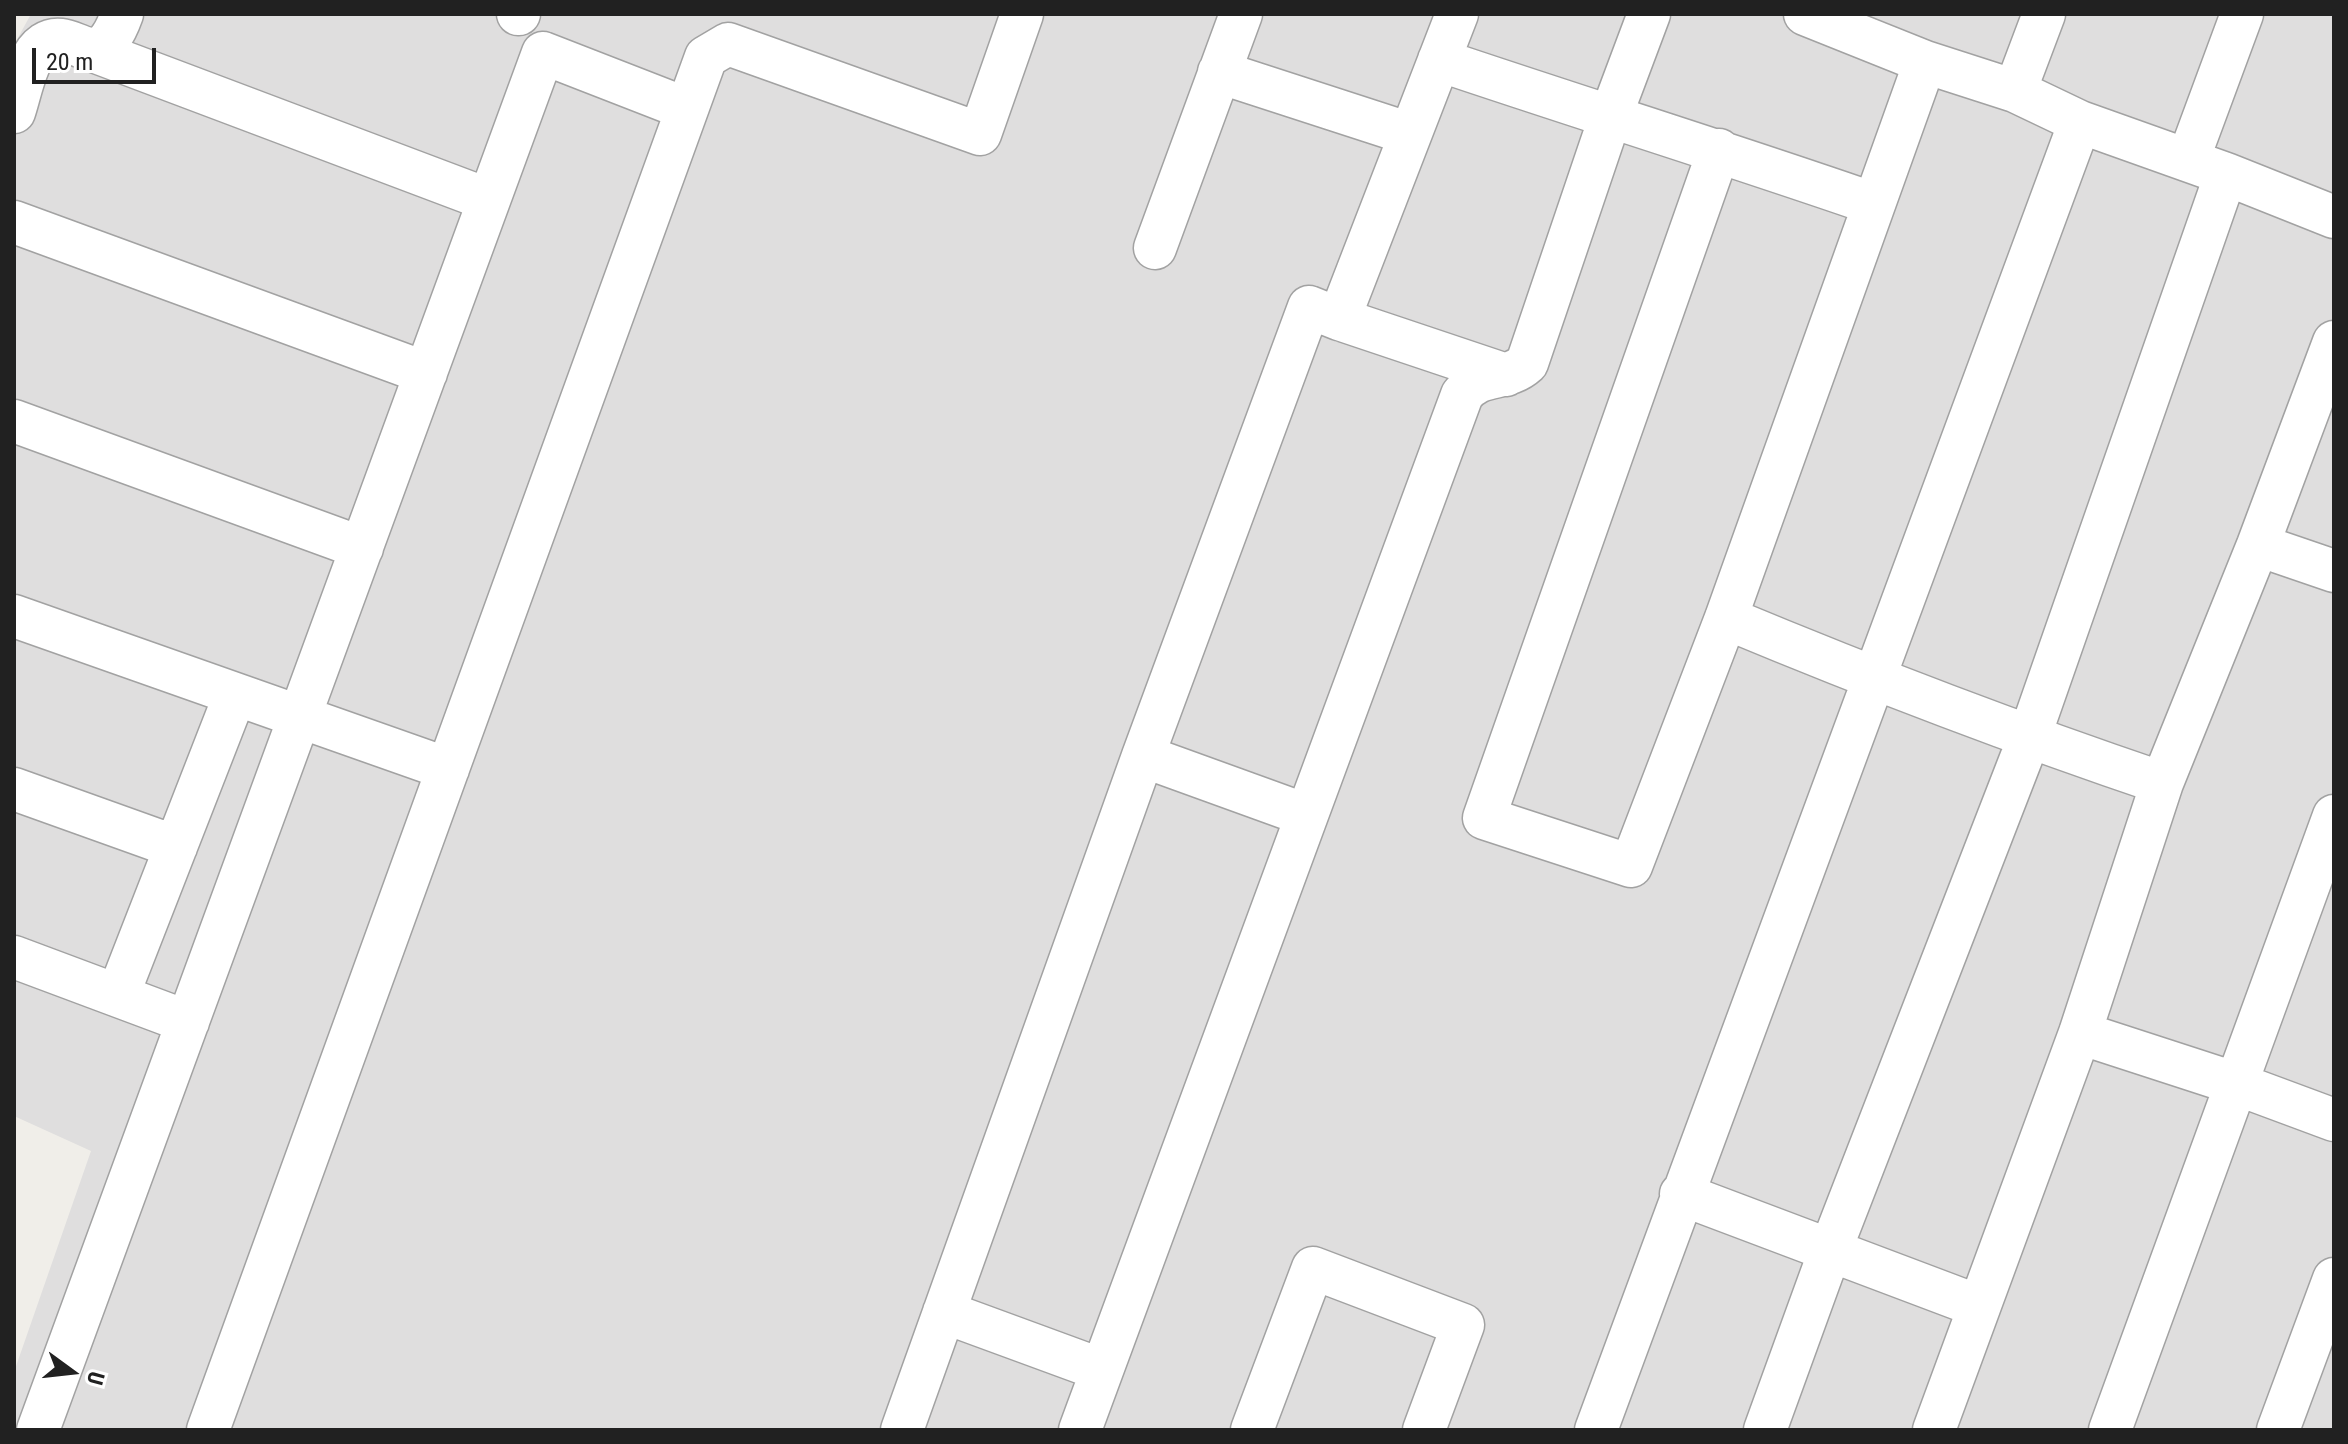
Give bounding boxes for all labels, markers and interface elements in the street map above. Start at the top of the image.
scale bar [36,32,160,82]
text: 20 m [46,48,93,76]
north arrow [32,1332,112,1412]
text: U [82,1369,109,1388]

